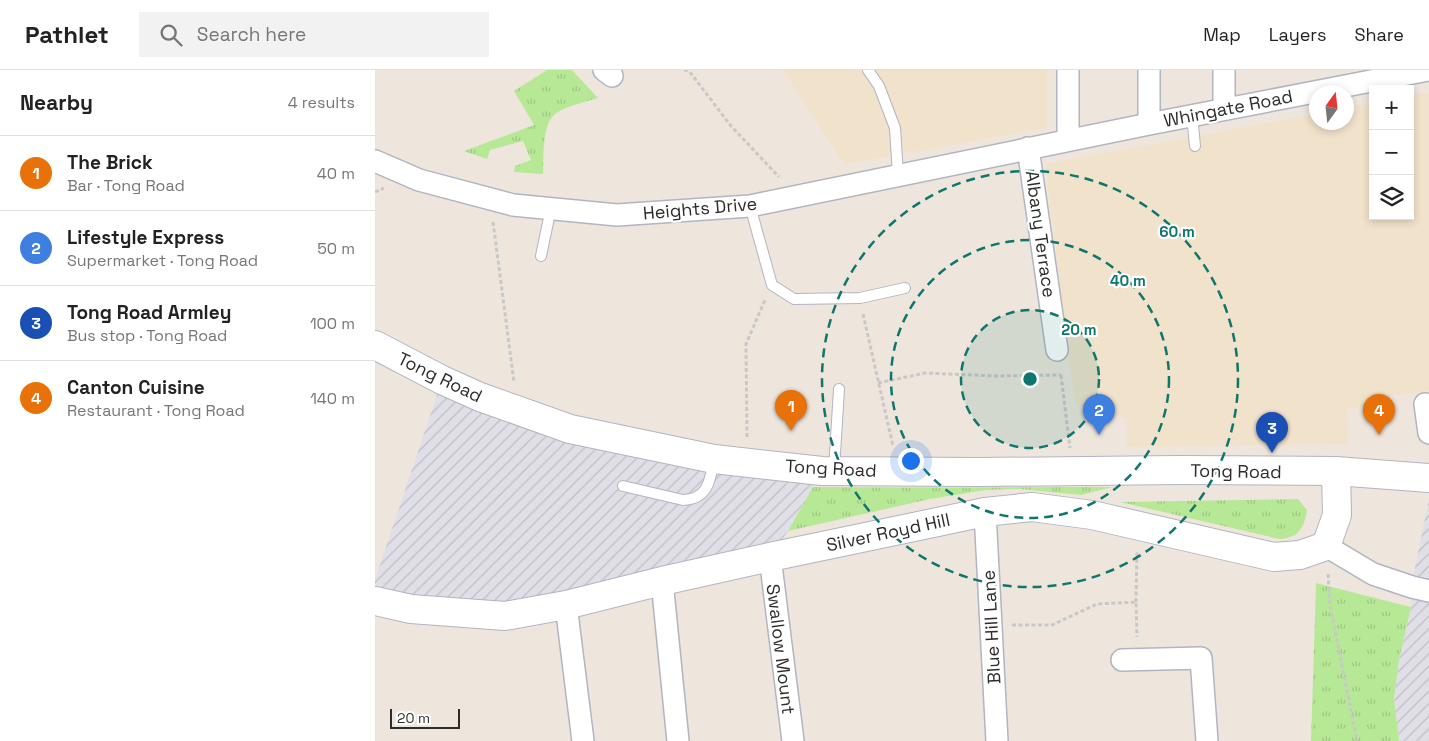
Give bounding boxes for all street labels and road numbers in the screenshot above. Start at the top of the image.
street label: Whingate Road [1162,84,1294,132]
street label: Albany Terrace [1021,169,1061,299]
street label: Heights Drive [642,192,758,224]
street label: Tong Road [394,347,486,407]
street label: Tong Road [785,454,877,482]
street label: Tong Road [1190,459,1282,483]
street label: Silver Royd Hill [824,508,952,556]
street label: Blue Hill Lane [977,569,1005,685]
street label: Swallow Mount [762,582,800,716]

